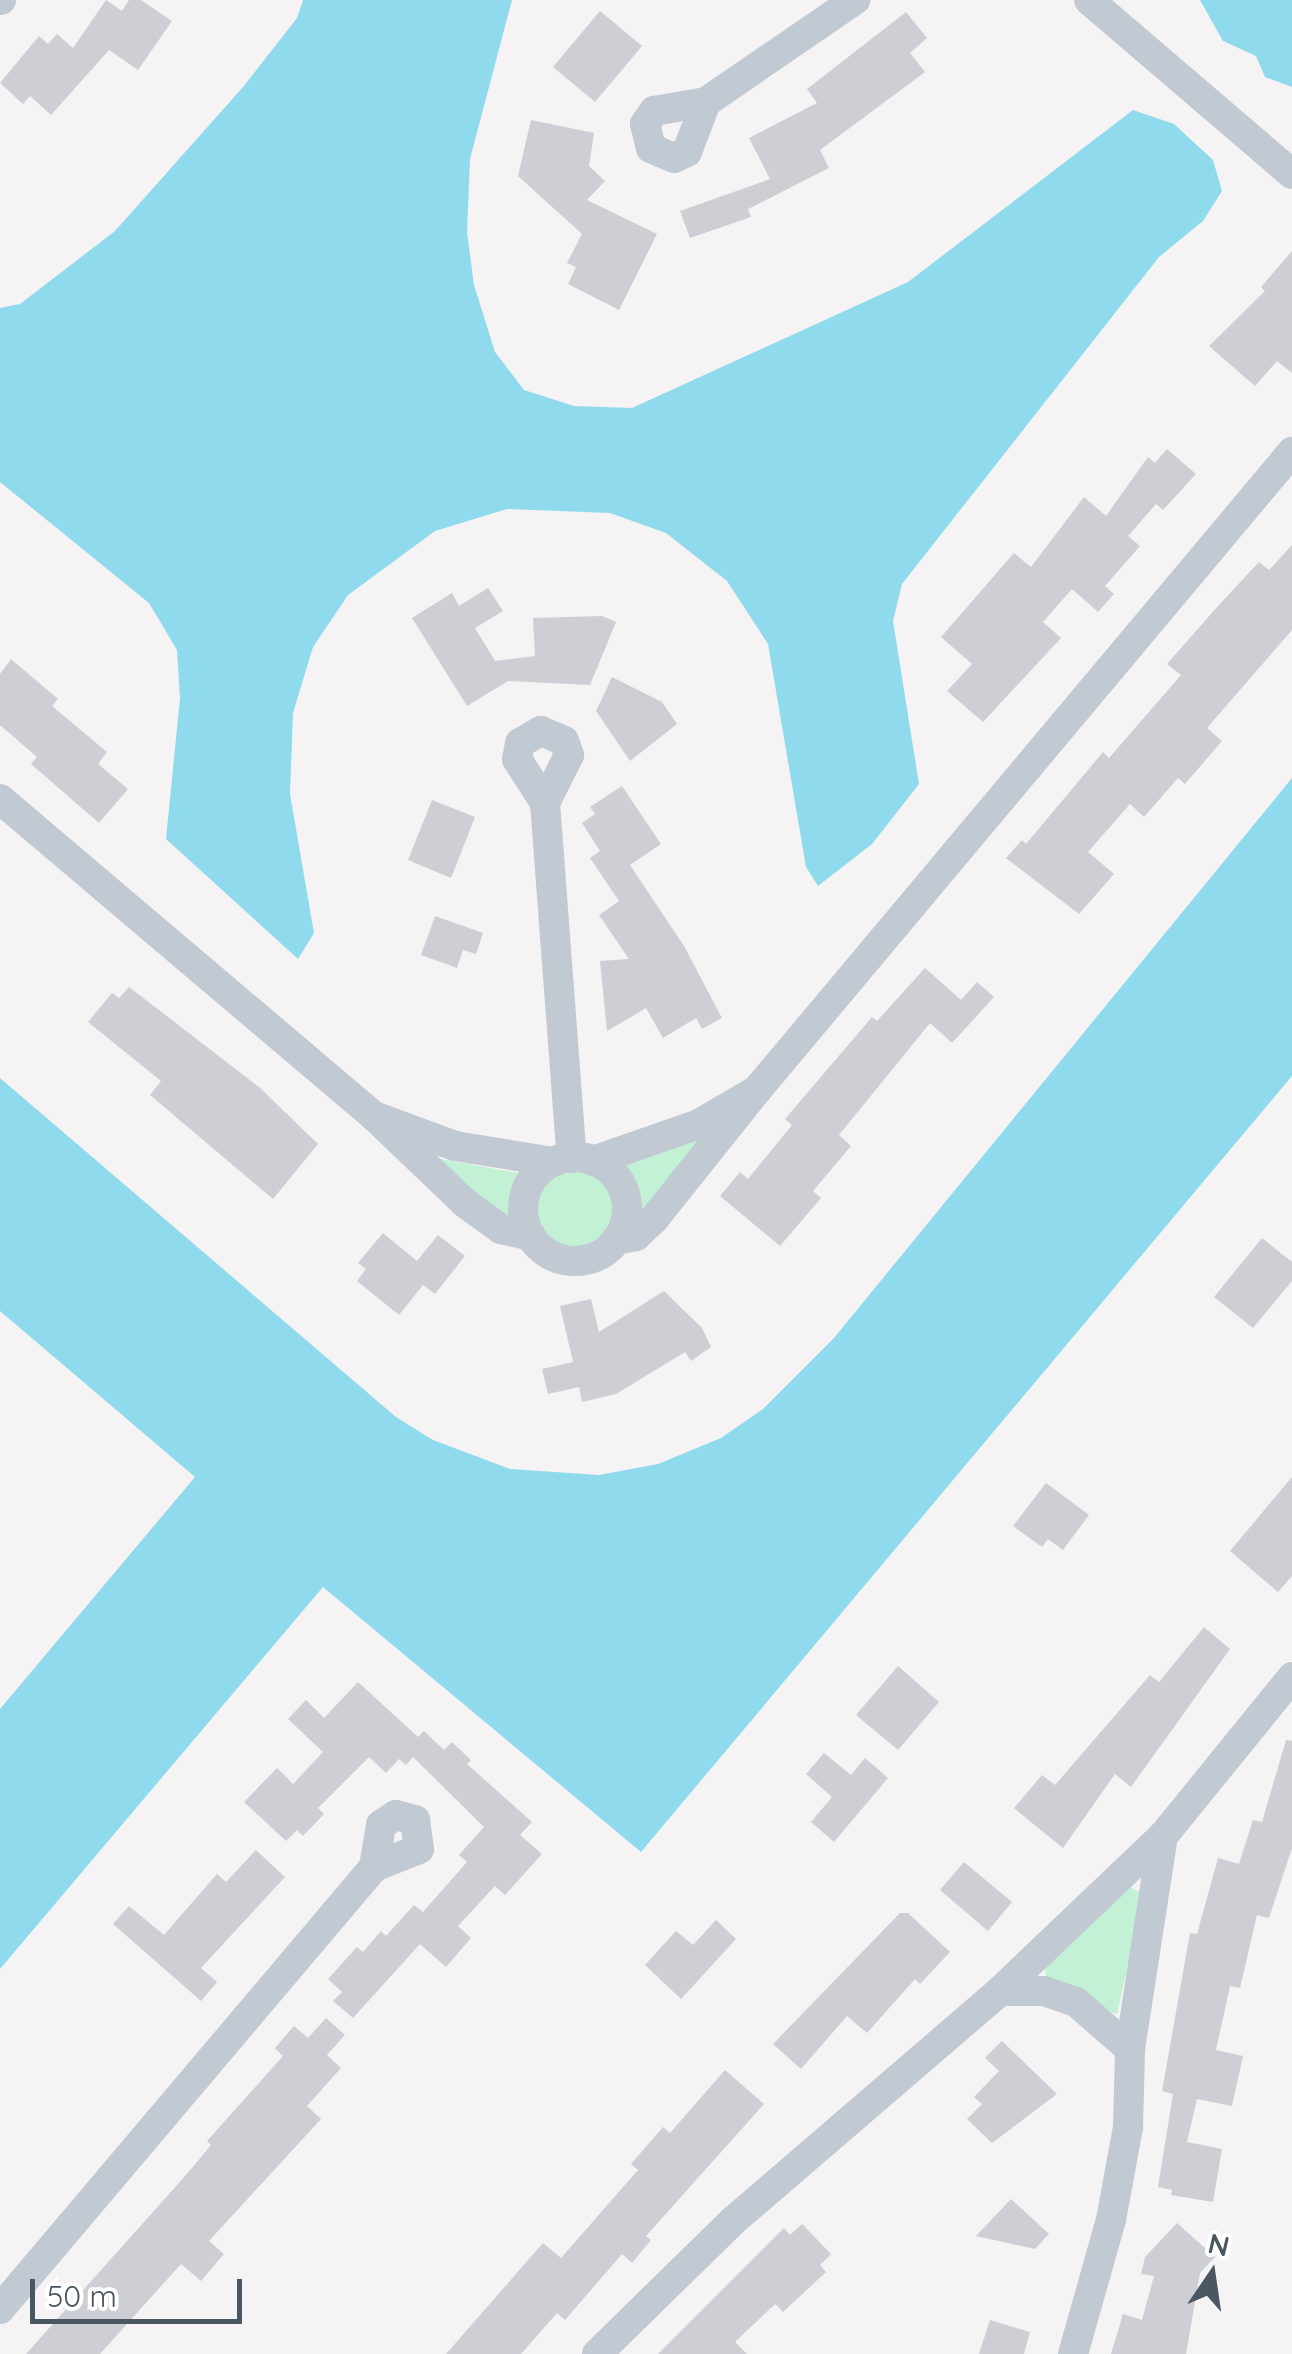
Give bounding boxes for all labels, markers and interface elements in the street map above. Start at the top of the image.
north arrow [1162,2224,1262,2324]
text: N [1205,2225,1233,2264]
scale bar [35,2259,248,2321]
text: 50 m [47,2277,117,2315]

